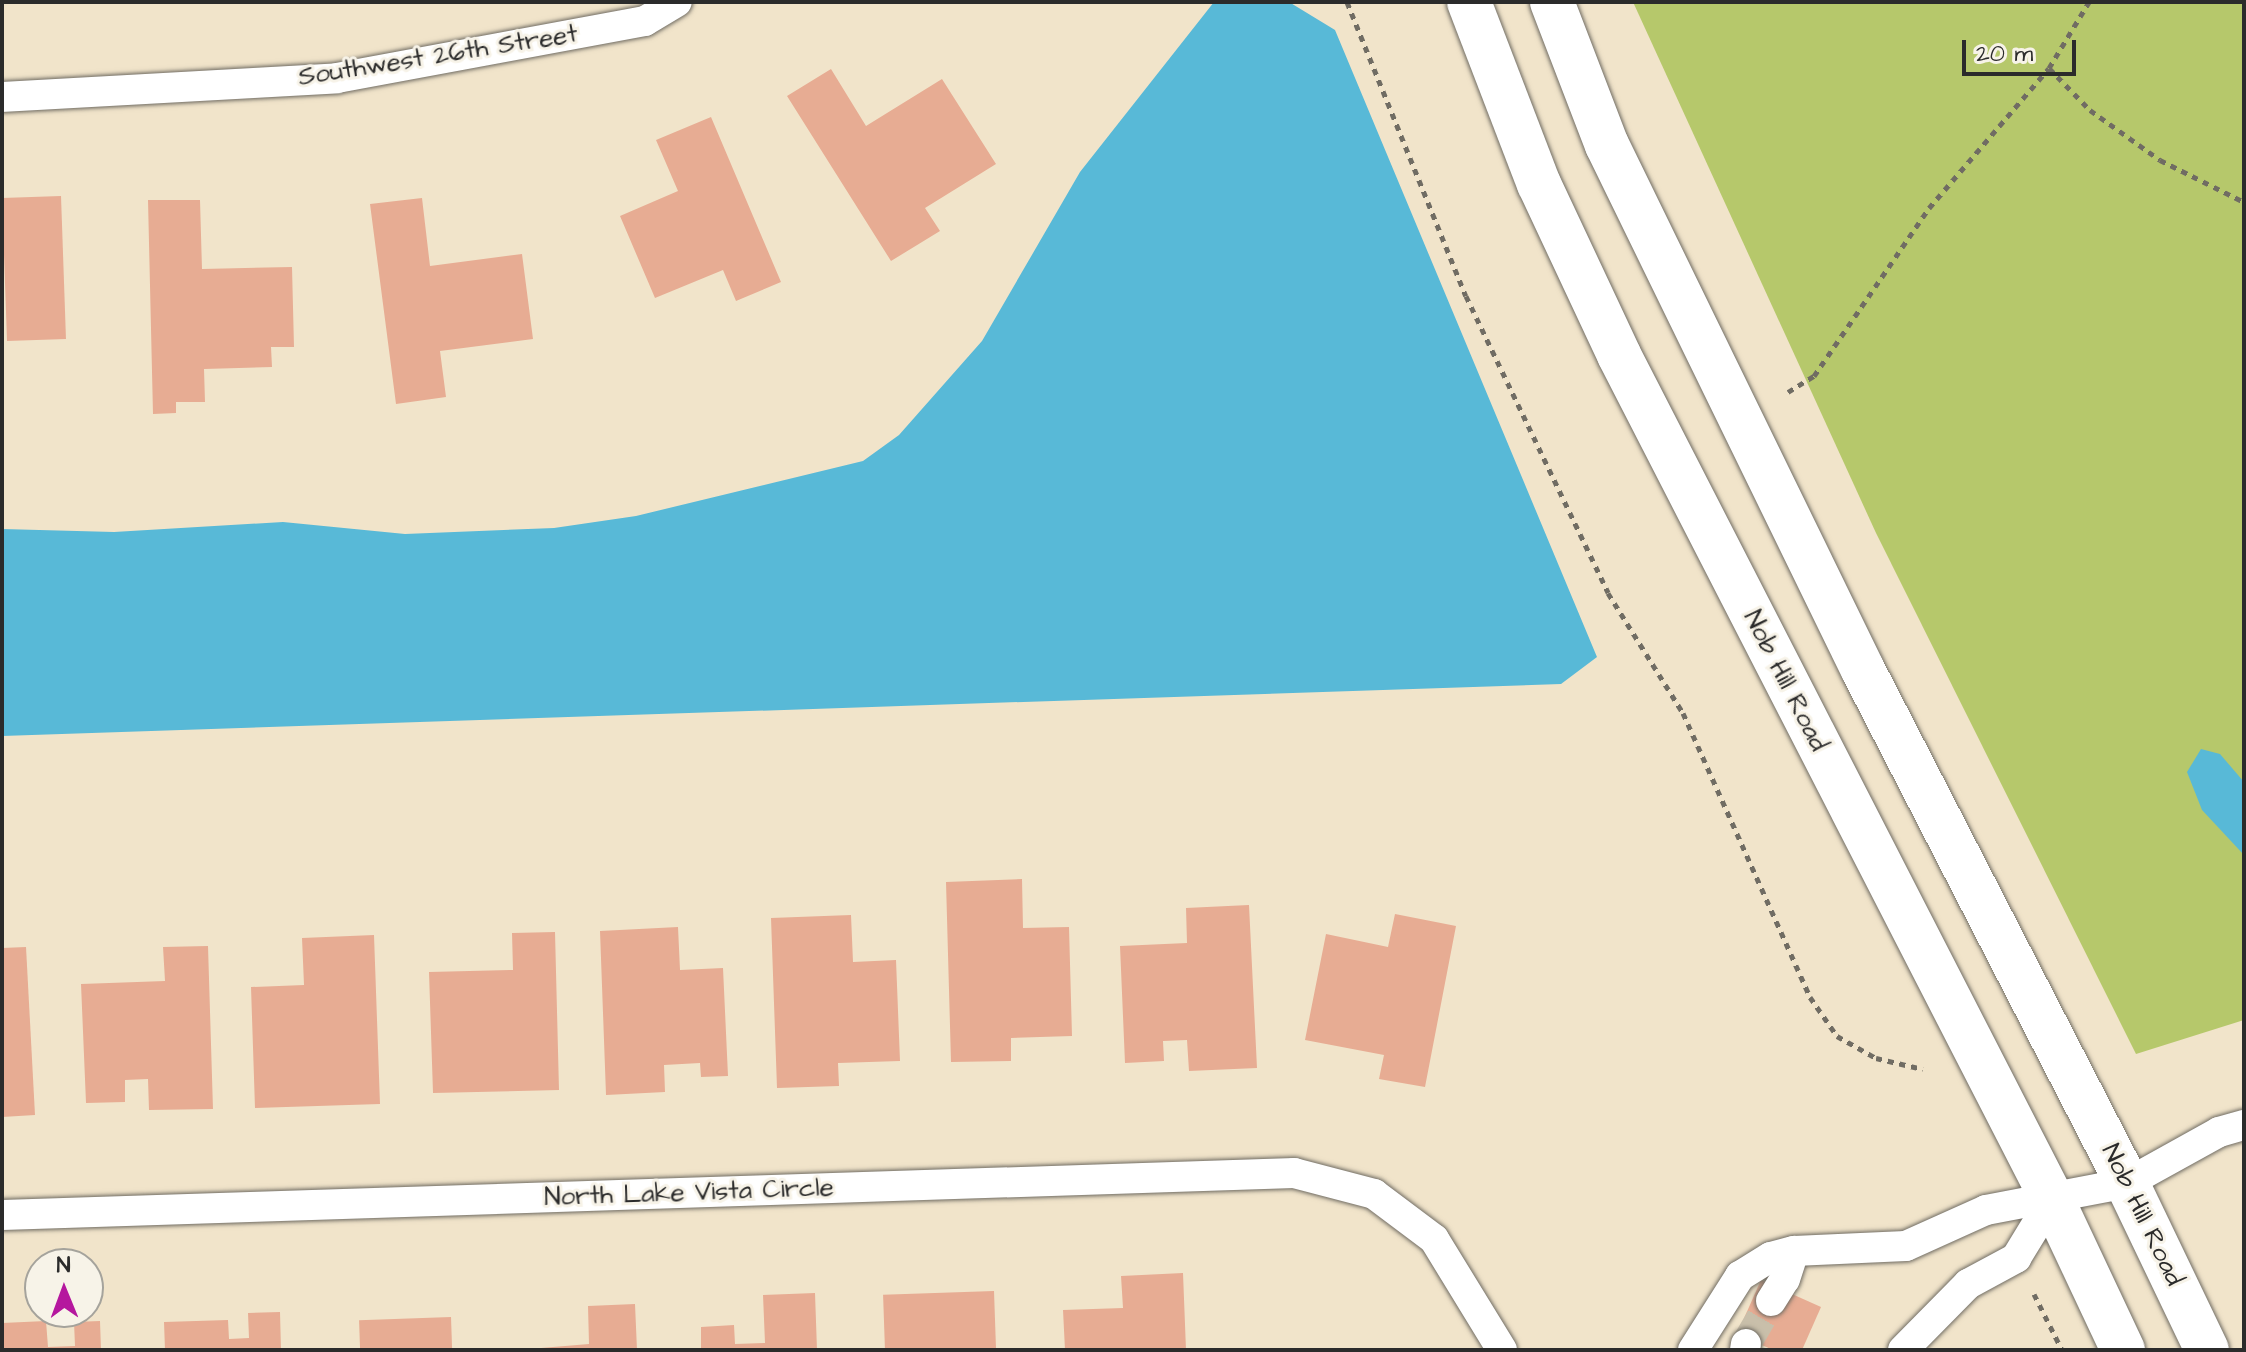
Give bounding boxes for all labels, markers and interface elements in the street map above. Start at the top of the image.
street label: Southwest 26th Street [296,19,580,93]
scale bar [1966,24,2080,74]
text: 20 m [1976,37,2033,71]
street label: Nob Hill Road [1736,605,1834,757]
street label: Nob Hill Road [2094,1139,2190,1291]
street label: North Lake Vista Circle [544,1172,834,1214]
north arrow [24,1248,104,1328]
text: N [56,1250,71,1281]

